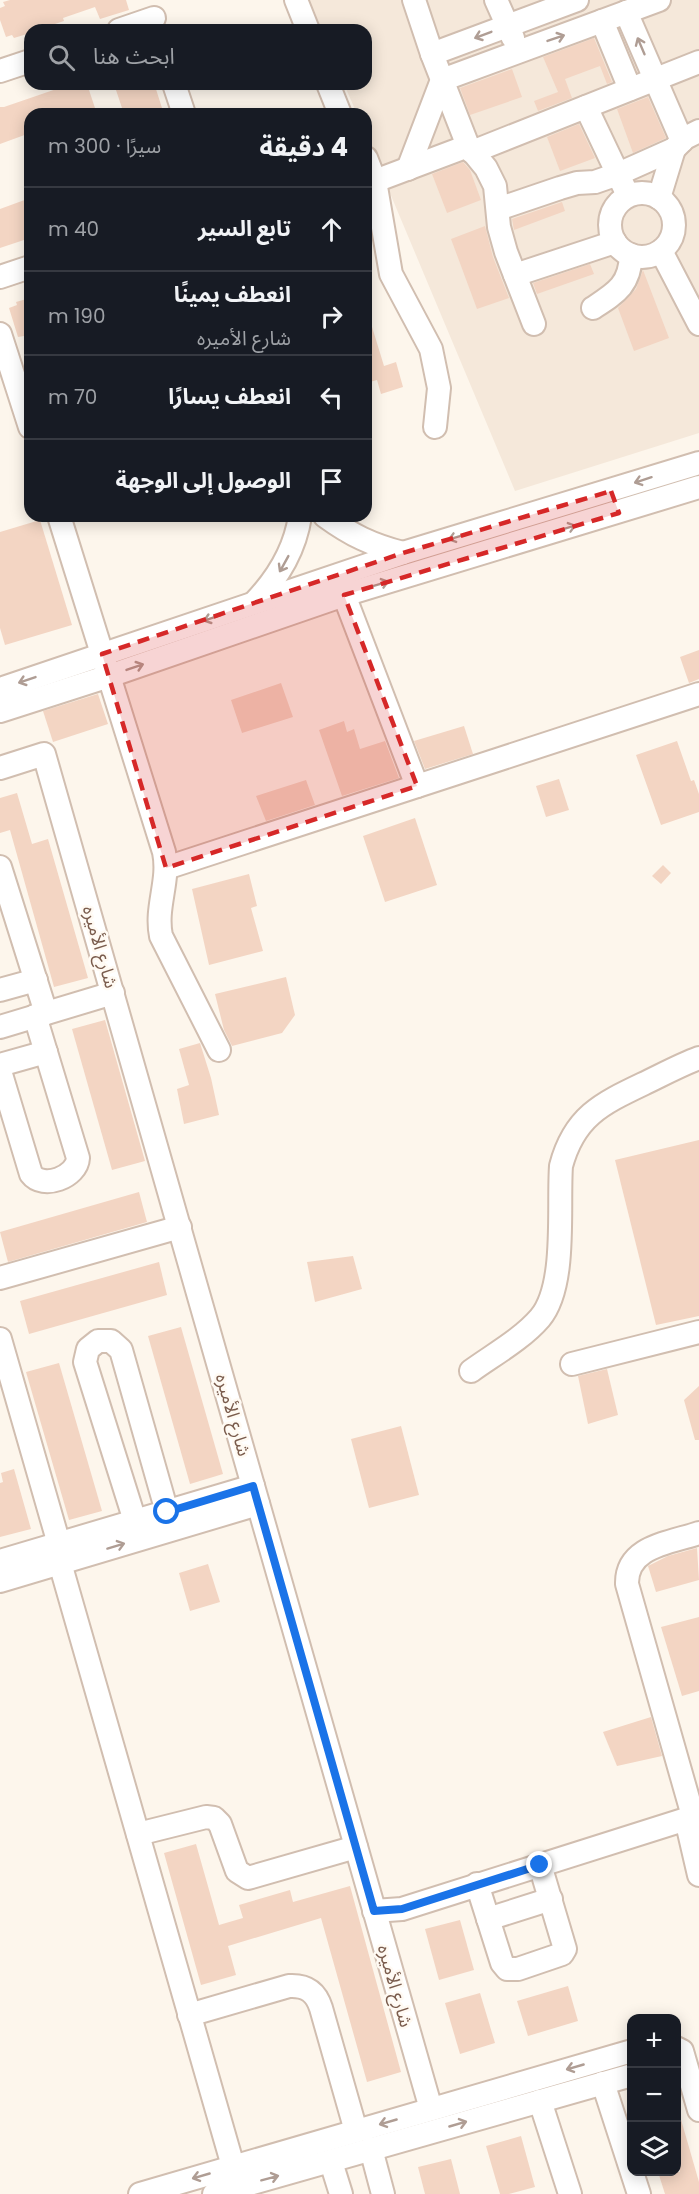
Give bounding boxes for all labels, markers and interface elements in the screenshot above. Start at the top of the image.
search box [24,24,372,90]
one-way arrow [474,30,493,41]
one-way arrow [546,31,564,42]
one-way arrow [634,37,646,55]
icon: search [45,41,78,74]
text: ابحث هنا [93,41,175,72]
text: 4 دقيقة [259,129,348,165]
text: سيرًا · 300 m [48,132,161,160]
text: تابع السير [198,213,291,244]
icon: ahead [315,213,348,246]
text: 40 m [48,215,99,243]
text: انعطف يمينًا [174,279,291,310]
icon: right [315,300,348,333]
text: 190 m [48,302,106,330]
text: شارع الأميره [197,324,291,352]
text: انعطف يسارًا [168,381,291,412]
icon: left [315,381,348,414]
text: 70 m [48,383,97,411]
text: الوصول إلى الوجهة [116,465,291,496]
icon: arrive [315,465,348,498]
one-way arrow [634,476,653,487]
one-way arrow [557,522,576,533]
one-way arrow [448,532,467,543]
one-way arrow [278,555,290,572]
one-way arrow [370,578,389,589]
one-way arrow [203,613,222,624]
one-way arrow [126,660,144,671]
one-way arrow [18,675,37,686]
street label: شارع الأميره [75,903,124,991]
street label: شارع الأميره [208,1371,257,1459]
route start [153,1498,179,1524]
one-way arrow [106,1540,125,1551]
route end [526,1851,552,1877]
street label: شارع الأميره [370,1942,419,2030]
map controls [627,2014,681,2176]
button: + [627,2014,681,2068]
one-way arrow [566,2062,585,2074]
button: − [627,2068,681,2122]
one-way arrow [379,2117,398,2128]
one-way arrow [448,2118,467,2130]
button: layers [627,2122,681,2176]
one-way arrow [192,2171,211,2182]
one-way arrow [261,2172,280,2183]

